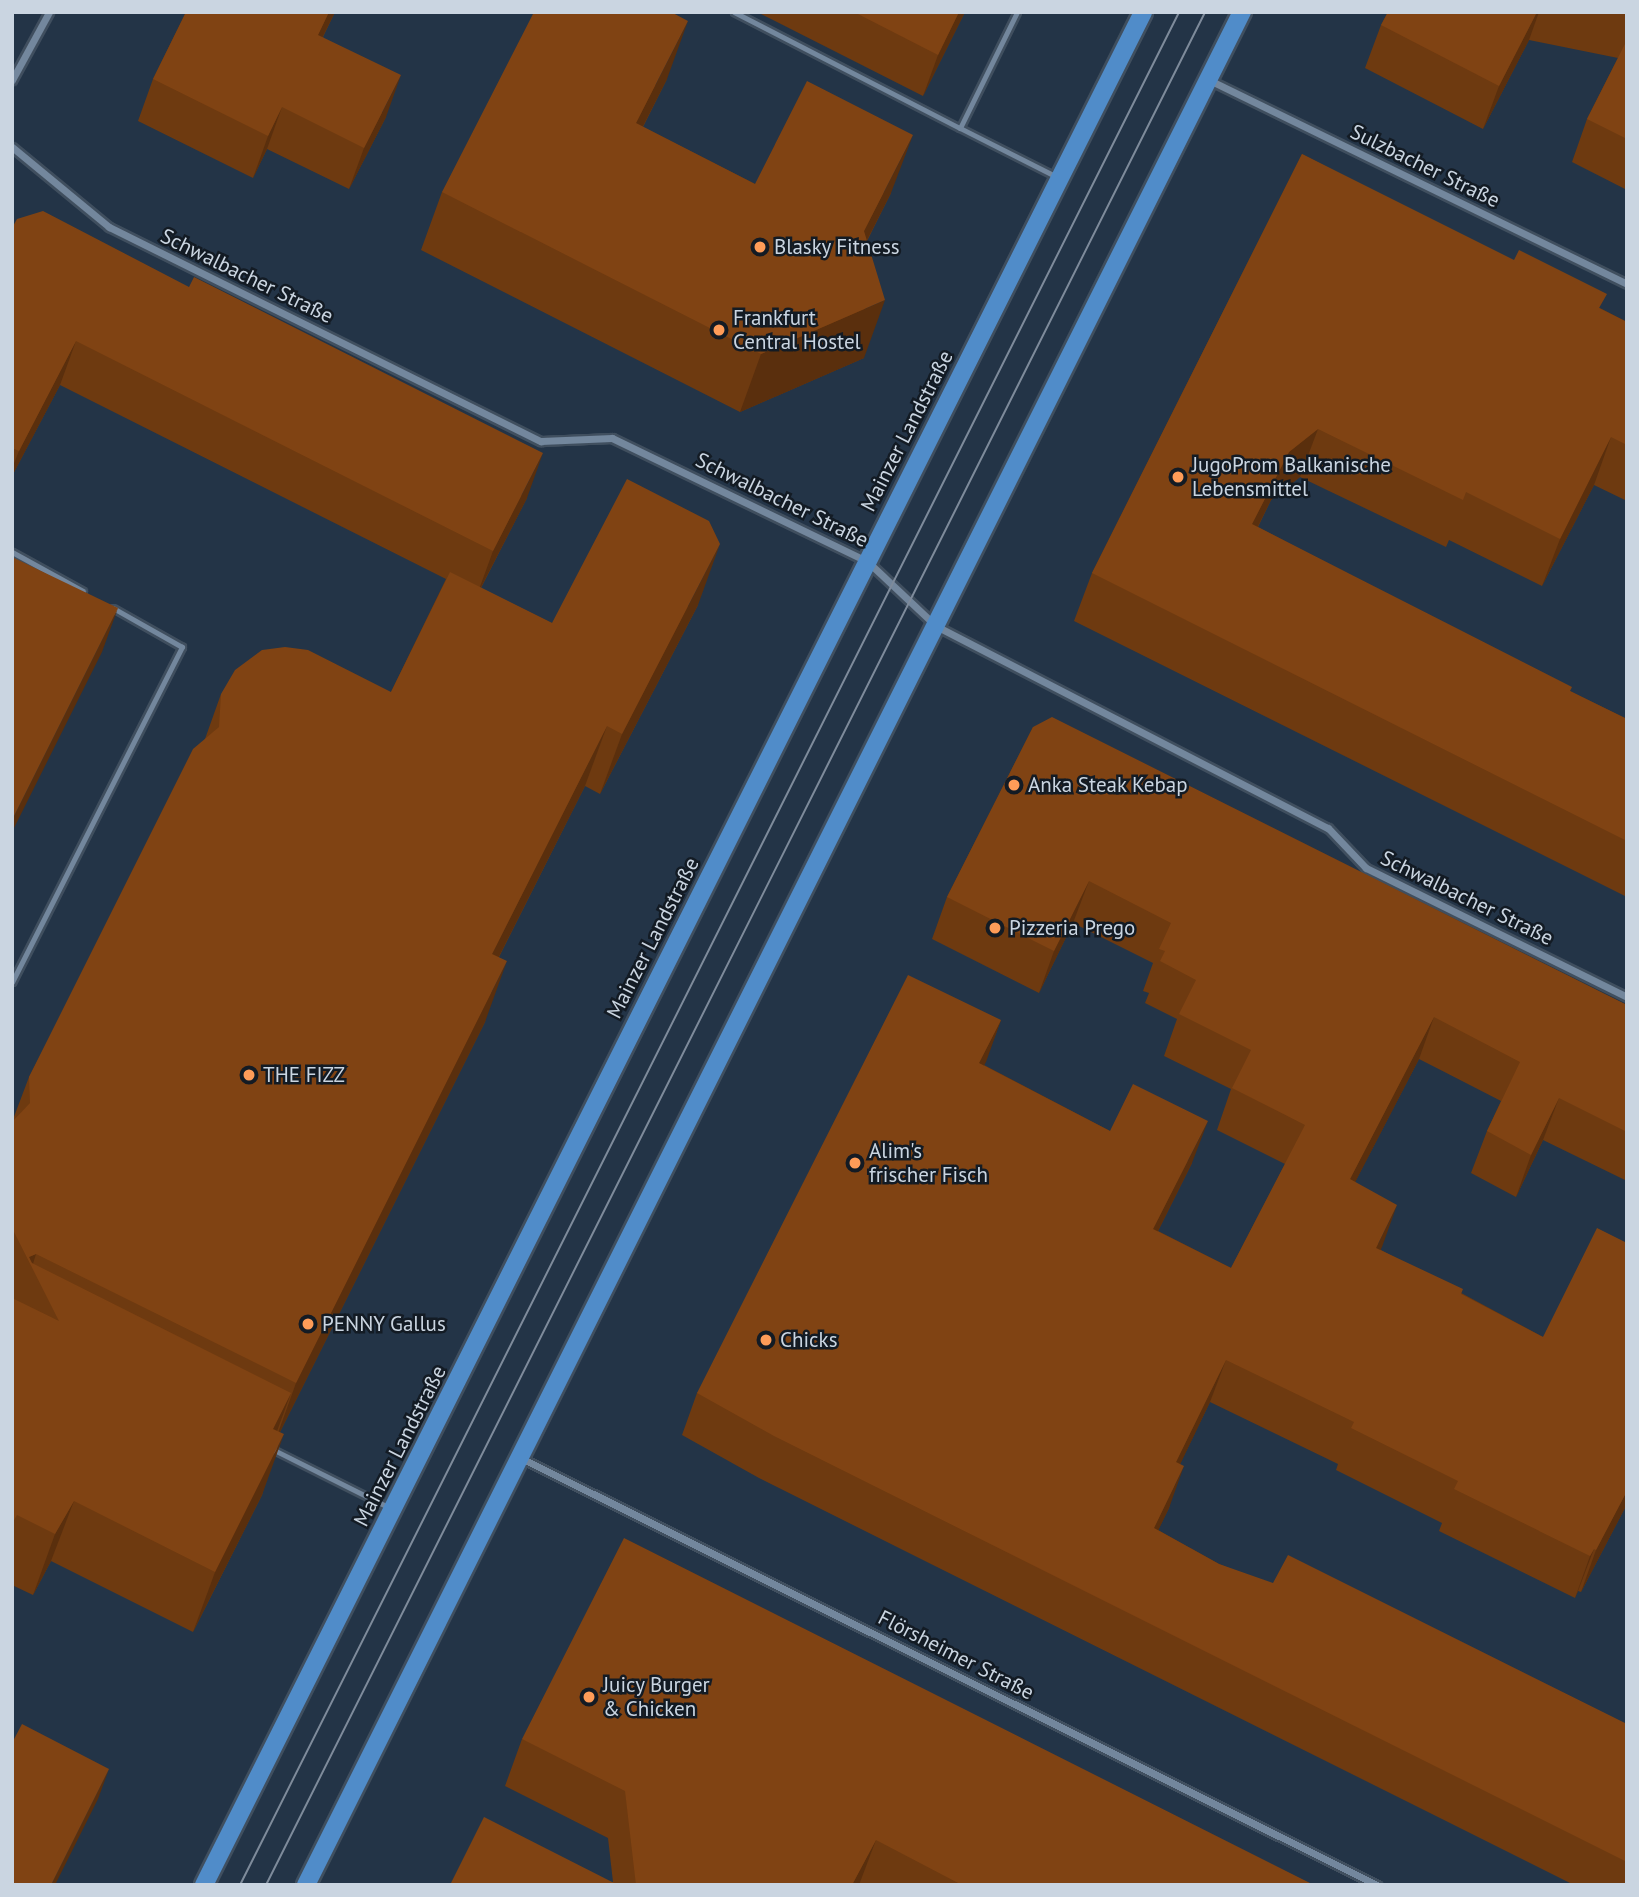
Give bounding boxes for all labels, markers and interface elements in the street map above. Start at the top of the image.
street label: Sulzbacher Straße [1346,119,1504,213]
street label: Schwalbacher Straße [156,223,338,329]
place label: Blasky Fitness [774,234,900,260]
marker: Blasky Fitness [752,239,768,255]
place label: Frankfurt Central Hostel [733,305,861,355]
marker: Frankfurt Central Hostel [711,322,727,338]
street label: Mainzer Landstraße [856,346,958,516]
street label: Schwalbacher Straße [691,447,873,553]
place label: JugoProm Balkanische Lebensmittel [1192,452,1391,502]
marker: JugoProm Balkanische Lebensmittel [1170,469,1186,485]
place label: Anka Steak Kebap [1028,772,1188,798]
marker: Anka Steak Kebap [1006,777,1022,793]
street label: Schwalbacher Straße [1376,845,1558,951]
street label: Mainzer Landstraße [602,853,704,1023]
place label: Pizzeria Prego [1009,915,1135,941]
marker: Pizzeria Prego [987,920,1003,936]
place label: THE FIZZ [263,1062,345,1088]
marker: THE FIZZ [241,1067,257,1083]
place label: Alim's frischer Fisch [869,1138,988,1188]
marker: Alim's frischer Fisch [847,1155,863,1171]
place label: PENNY Gallus [322,1311,446,1337]
marker: PENNY Gallus [300,1316,316,1332]
place label: Chicks [780,1327,837,1353]
marker: Chicks [758,1332,774,1348]
street label: Mainzer Landstraße [349,1361,451,1531]
street label: Flörsheimer Straße [874,1605,1038,1705]
place label: Juicy Burger & Chicken [603,1672,710,1722]
marker: Juicy Burger & Chicken [581,1689,597,1705]

